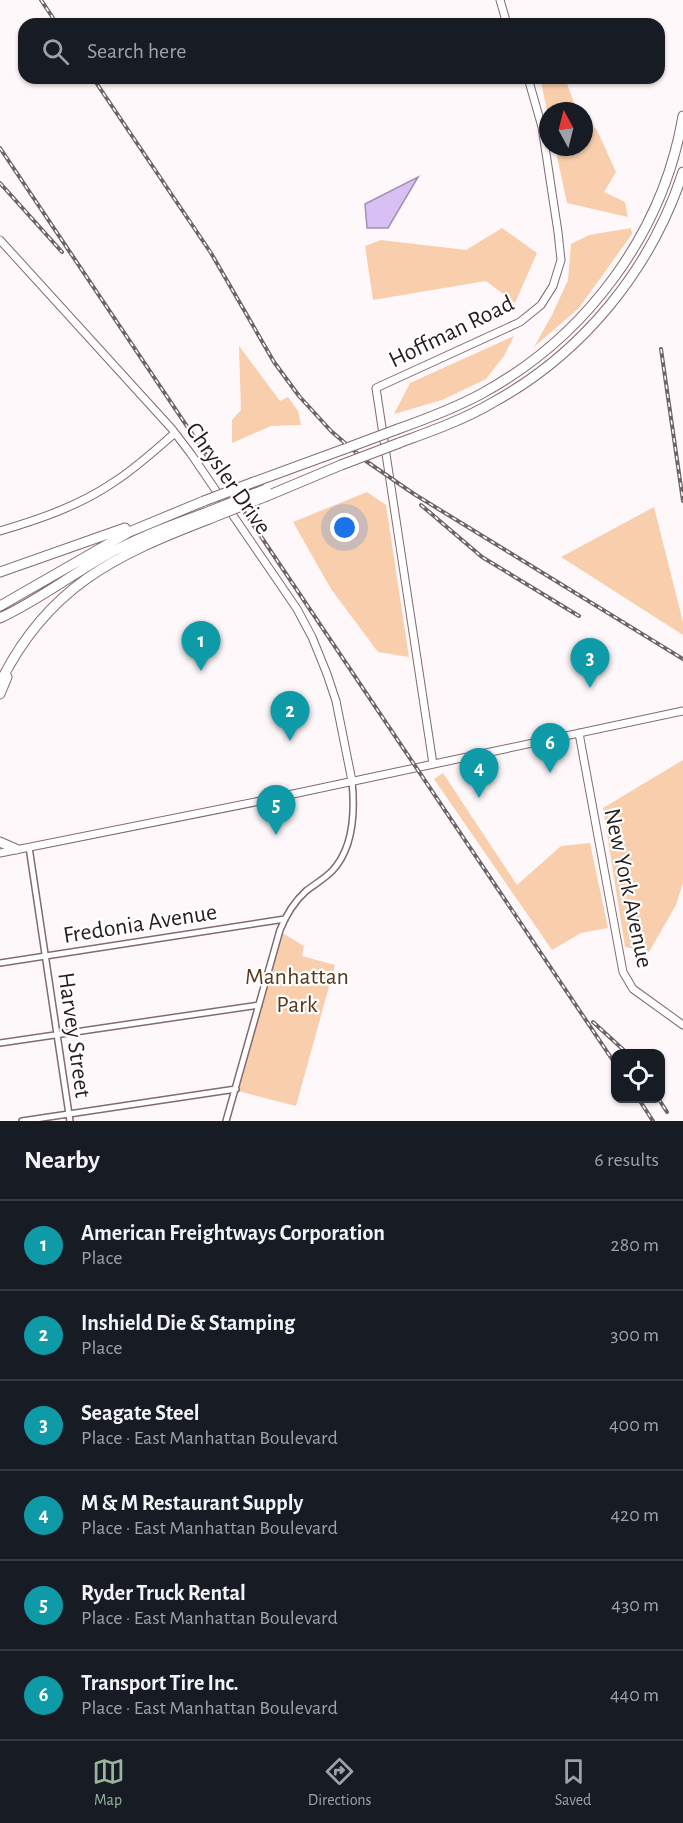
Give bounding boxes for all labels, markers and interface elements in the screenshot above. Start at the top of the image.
search box [18,18,665,84]
icon: search [39,35,72,68]
text: Search here [87,40,186,62]
north arrow [539,102,593,156]
street label: Hoffman Road [385,291,518,372]
street label: Chrysler Drive [181,418,275,539]
your location [330,513,359,542]
pin: 1 [182,622,220,671]
pin: 3 [570,638,610,688]
pin: 2 [270,692,310,741]
pin: 6 [530,724,570,773]
pin: 4 [460,748,498,798]
pin: 5 [256,786,296,835]
street label: New York Avenue [599,806,657,970]
street label: Fredonia Avenue [61,900,219,948]
park label: Manhattan Park [245,965,349,1017]
street label: Harvey Street [53,971,95,1100]
map controls [611,1049,665,1103]
button: locate [611,1049,665,1103]
text: Nearby [24,1147,100,1173]
text: 6 results [594,1150,659,1170]
text: American Freightways Corporation [81,1222,385,1244]
text: 1 [40,1235,47,1255]
text: 280 m [611,1235,659,1255]
text: Place [81,1248,122,1268]
text: Inshield Die & Stamping [81,1312,295,1334]
text: 2 [39,1325,48,1345]
text: 300 m [610,1325,659,1345]
text: Place [81,1338,122,1358]
text: Seagate Steel [81,1402,200,1424]
text: 3 [39,1415,48,1435]
text: 400 m [609,1415,659,1435]
text: Place · East Manhattan Boulevard [81,1428,338,1448]
text: M & M Restaurant Supply [81,1492,303,1514]
text: 4 [38,1505,49,1525]
text: 420 m [610,1505,659,1525]
text: Place · East Manhattan Boulevard [81,1518,338,1538]
text: Ryder Truck Rental [81,1582,246,1604]
text: 5 [39,1595,48,1615]
text: 430 m [611,1595,659,1615]
text: Place · East Manhattan Boulevard [81,1608,338,1628]
text: Transport Tire Inc. [81,1672,239,1694]
text: 6 [39,1685,48,1705]
text: 440 m [610,1685,659,1705]
text: Place · East Manhattan Boulevard [81,1698,338,1718]
tab: Map [92,1755,125,1810]
tab: Directions [308,1755,372,1810]
tab: Saved [555,1755,591,1810]

